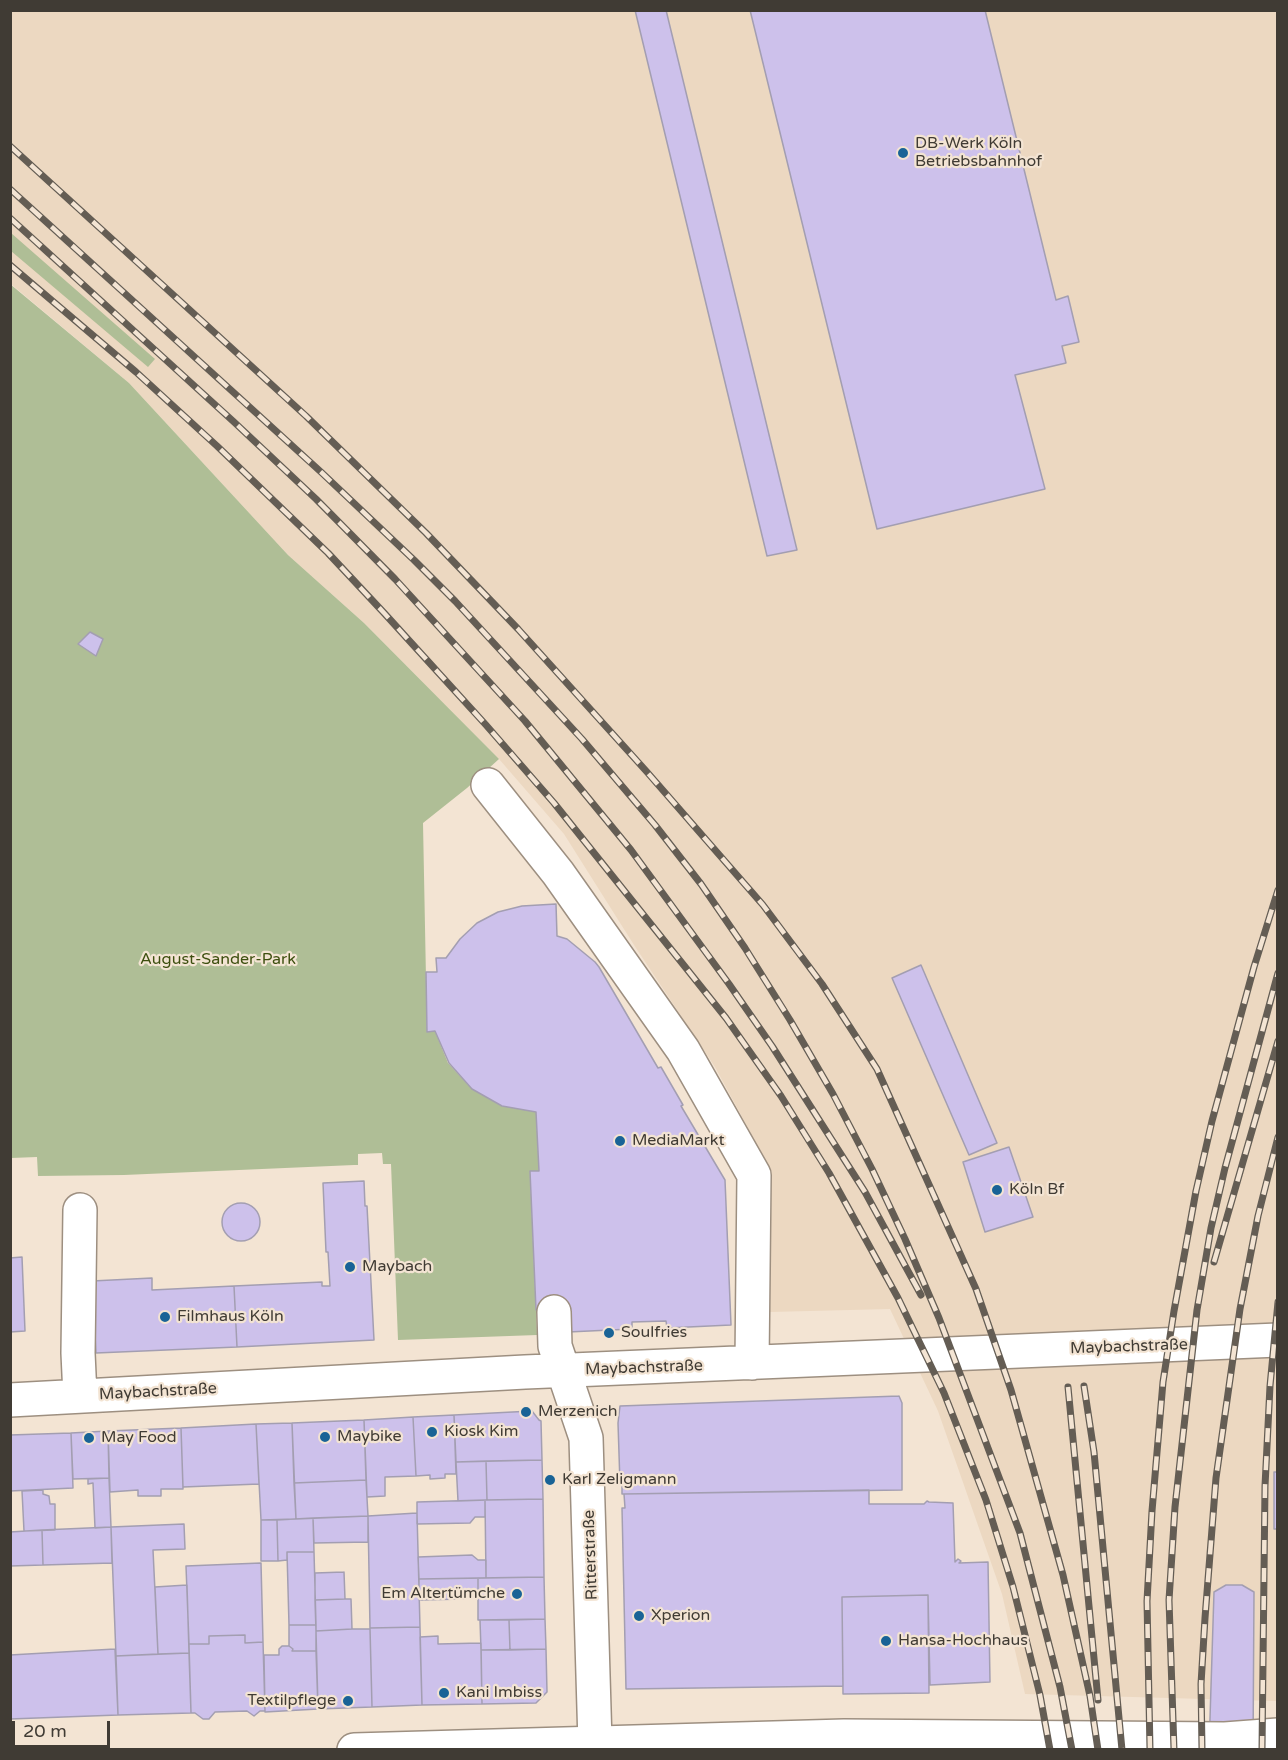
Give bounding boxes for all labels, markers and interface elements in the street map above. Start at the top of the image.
place label: DB-Werk Köln Betriebsbahnhof [915,134,1042,172]
marker: DB-Werk Köln Betriebsbahnhof [896,146,910,160]
park label: August-Sander-Park [140,950,296,970]
place label: MediaMarkt [632,1131,725,1151]
marker: MediaMarkt [613,1134,627,1148]
place label: Köln Bf [1009,1180,1064,1200]
marker: Köln Bf [990,1183,1004,1197]
place label: Maybach [362,1257,432,1277]
marker: Maybach [343,1260,357,1274]
place label: Filmhaus Köln [177,1307,284,1327]
marker: Filmhaus Köln [158,1310,172,1324]
place label: Soulfries [621,1323,687,1343]
marker: Soulfries [602,1326,616,1340]
street label: Maybachstraße [1070,1335,1188,1359]
street label: Maybachstraße [585,1356,703,1380]
street label: Maybachstraße [99,1379,217,1405]
place label: Merzenich [538,1402,617,1422]
marker: Merzenich [519,1405,533,1419]
place label: Kiosk Kim [444,1422,518,1442]
marker: Kiosk Kim [425,1425,439,1439]
place label: Maybike [337,1427,402,1447]
place label: May Food [101,1428,177,1448]
marker: Maybike [318,1430,332,1444]
marker: May Food [82,1431,96,1445]
place label: Karl Zeligmann [562,1470,676,1490]
marker: Karl Zeligmann [543,1473,557,1487]
street label: Ritterstraße [580,1510,602,1600]
place label: Em Altertümche [381,1584,505,1604]
marker: Em Altertümche [510,1587,524,1601]
place label: Xperion [651,1606,710,1626]
marker: Xperion [632,1609,646,1623]
place label: Hansa-Hochhaus [898,1631,1028,1651]
marker: Hansa-Hochhaus [879,1634,893,1648]
place label: Kani Imbiss [456,1683,542,1703]
marker: Kani Imbiss [437,1686,451,1700]
place label: Textilpflege [247,1691,336,1711]
marker: Textilpflege [341,1694,355,1708]
scale bar [15,1709,112,1747]
text: 20 m [23,1720,67,1742]

